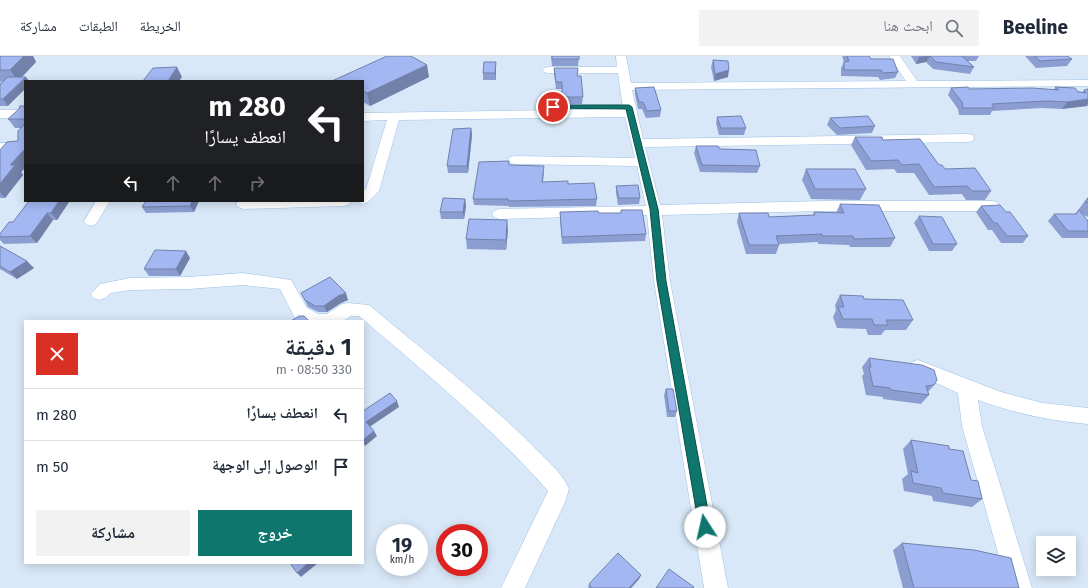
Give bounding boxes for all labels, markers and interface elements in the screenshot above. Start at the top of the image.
search box [699,10,979,46]
text: Beeline [1003,16,1068,39]
text: ابحث هنا [883,17,933,35]
icon: search [943,17,965,39]
text: مشاركة [20,18,57,35]
text: الطبقات [79,18,118,35]
text: الخريطة [140,18,181,35]
text: 280 m [209,90,286,123]
pin [536,90,570,124]
icon: left [300,96,352,148]
icon: arrive [542,96,564,118]
text: انعطف يسارًا [205,126,286,148]
icon: left [120,172,142,194]
icon: ahead [162,172,184,194]
icon: ahead [204,172,226,194]
icon: right [246,172,268,194]
button: close [36,333,78,375]
text: 1 دقيقة [285,333,352,361]
text: 330 m · 08:50 [276,362,352,377]
text: انعطف يسارًا [246,404,318,422]
icon: left [330,404,352,426]
text: 280 m [36,406,77,424]
text: الوصول إلى الوجهة [212,456,318,474]
icon: arrive [330,456,352,478]
text: 50 m [36,458,69,476]
position arrow [684,506,726,548]
button: مشاركة [36,510,190,556]
button: خروج [198,510,352,556]
speed limit sign: 30 [436,524,488,576]
text: 19 [392,533,412,557]
map controls [1036,536,1076,576]
button: layers [1036,536,1076,576]
text: km/h [390,554,414,566]

